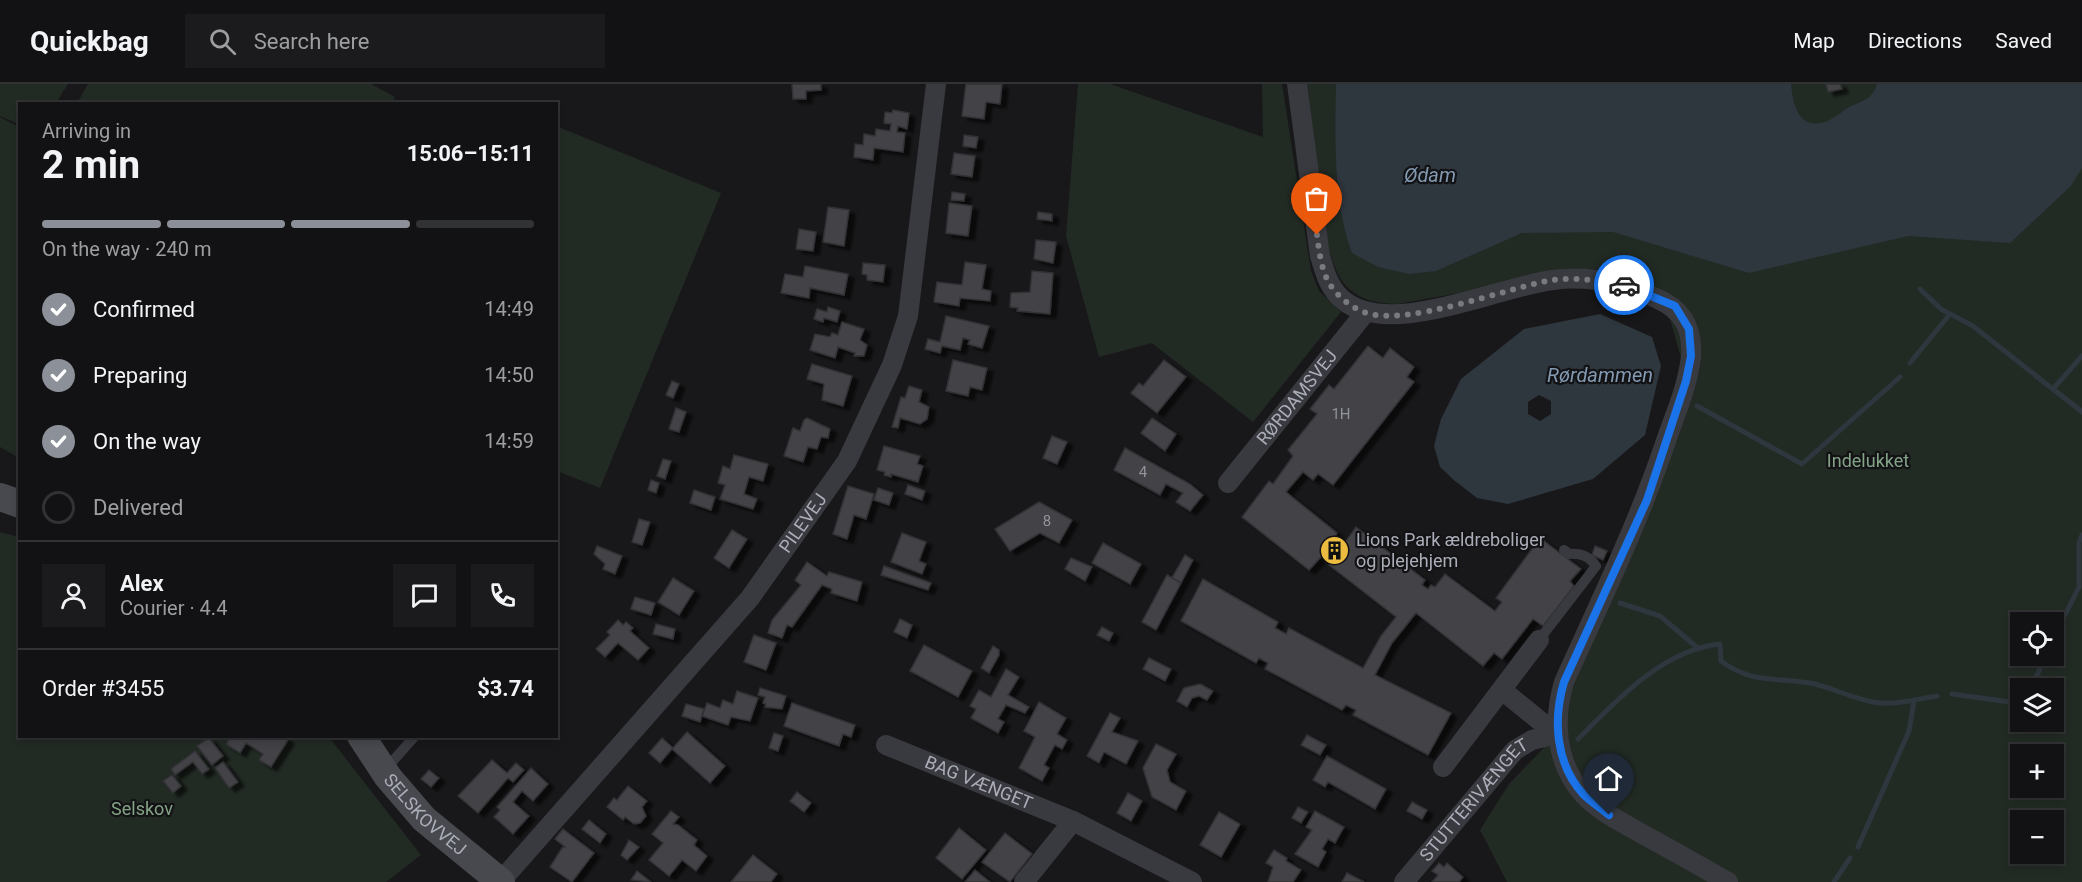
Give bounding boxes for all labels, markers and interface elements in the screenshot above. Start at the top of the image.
search box [185,14,605,68]
text: Quickbag [30,25,149,58]
icon: search [206,25,239,58]
text: Search here [254,29,369,54]
text: Map [1793,29,1835,53]
text: Directions [1868,29,1962,53]
text: Saved [1995,29,2052,53]
text: Arriving in [42,119,131,143]
text: 15:06–15:11 [407,141,534,166]
text: 2 min [42,142,140,188]
water label: Ødam [1404,163,1456,187]
pin [1291,173,1342,235]
icon: bag [1300,182,1333,215]
text: On the way · 240 m [42,237,211,261]
courier [1594,255,1654,315]
icon: car [1608,269,1641,302]
icon: check [42,293,75,326]
text: Confirmed [93,297,195,322]
text: 14:49 [484,297,534,321]
street label: RØRDAMSVEJ [1252,345,1341,449]
icon: check [42,359,75,392]
text: Preparing [93,363,187,388]
text: 14:50 [484,363,534,387]
water label: Rørdammen [1547,363,1653,387]
house number: 1H [1331,405,1351,423]
icon: check [42,425,75,458]
text: On the way [93,429,201,454]
text: 14:59 [484,429,534,453]
park label: Indelukket [1827,450,1909,471]
house number: 4 [1139,463,1148,481]
street label: PILEVEJ [774,489,831,557]
text: Delivered [93,495,183,520]
house number: 8 [1043,512,1051,530]
place label: Lions Park ældreboliger og plejehjem [1356,529,1545,571]
building icon: Lions Park ældreboliger og plejehjem [1319,534,1351,566]
button: person [42,564,105,627]
button: chat [393,564,456,627]
button: phone [471,564,534,627]
text: Alex [120,571,164,596]
text: Courier · 4.4 [120,596,227,620]
map controls [2010,612,2064,864]
button: locate [2010,612,2064,666]
text: Order #3455 [42,676,164,701]
text: $3.74 [477,676,534,701]
button: layers [2010,678,2064,732]
street label: STUTTERIVÆNGET [1415,734,1532,865]
button: + [2010,744,2064,798]
street label: BAG VÆNGET [922,751,1036,814]
pin [1583,753,1634,815]
icon: home [1592,762,1625,795]
street label: SELSKOVVEJ [380,769,471,859]
park label: Selskov [111,798,173,819]
button: − [2010,810,2064,864]

